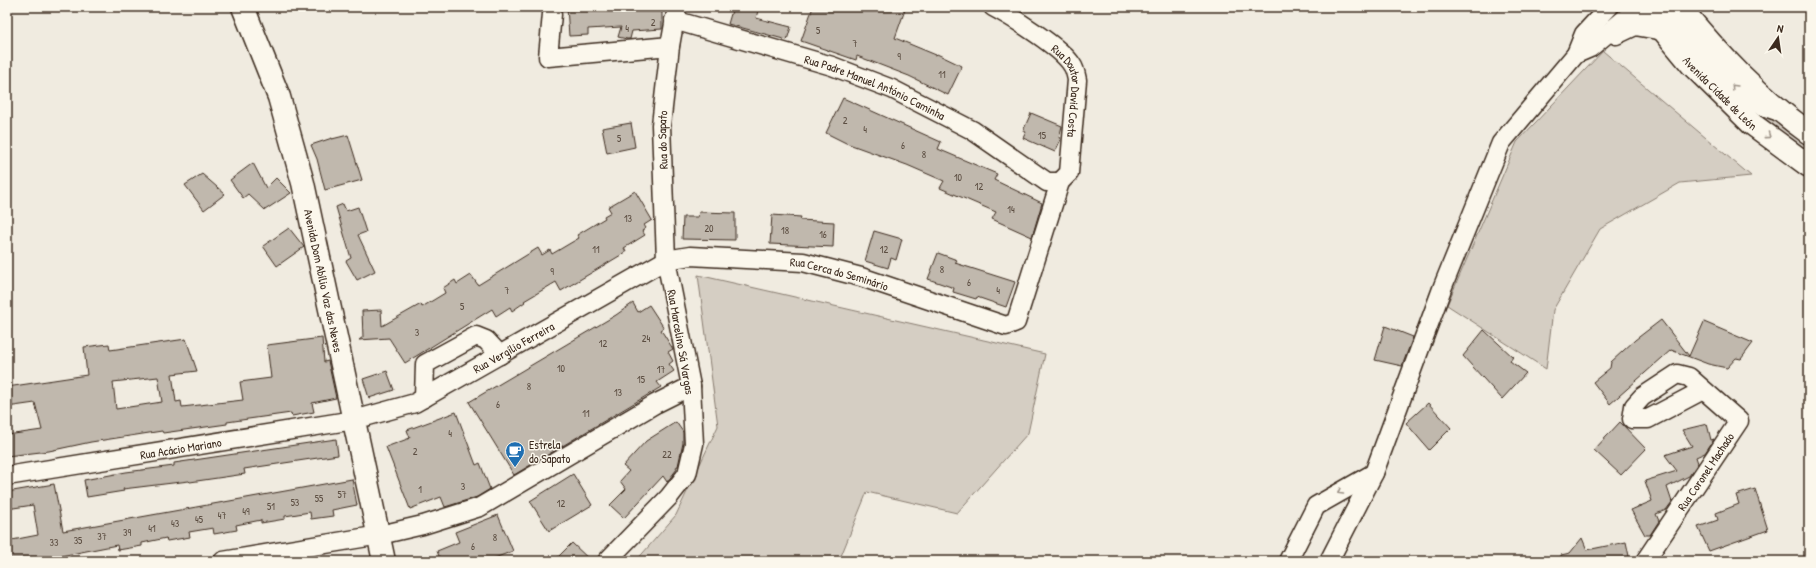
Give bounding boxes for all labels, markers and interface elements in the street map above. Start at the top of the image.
house number: 2 [651,16,656,29]
north arrow [1758,18,1798,58]
text: N [1776,21,1785,36]
house number: 4 [625,22,629,35]
house number: 5 [816,24,821,37]
house number: 7 [853,37,858,50]
street label: Rua Doutor David Costa [1048,40,1085,138]
street label: Rua Padre Manuel António Caminha [803,50,949,124]
house number: 9 [897,50,901,63]
street label: Avenida Cidade de León [1679,52,1761,134]
house number: 11 [938,68,946,81]
one-way arrow [1731,84,1739,92]
street label: Rua do Sapato [652,109,671,170]
house number: 2 [843,114,848,127]
house number: 4 [863,123,867,136]
house number: 15 [1038,129,1047,142]
one-way arrow [1763,131,1770,138]
house number: 5 [617,132,622,145]
house number: 6 [901,139,905,152]
house number: 8 [922,148,926,161]
house number: 10 [954,171,963,184]
house number: 12 [975,180,983,193]
house number: 14 [1007,203,1015,216]
street label: Avenida Dom Abílio Vaz das Neves [300,207,348,354]
house number: 13 [624,212,633,225]
house number: 20 [704,222,714,235]
house number: 18 [781,224,789,237]
house number: 16 [819,228,827,241]
house number: 11 [592,243,600,256]
house number: 12 [880,243,888,256]
street label: Rua Cerca do Seminário [790,253,891,294]
house number: 8 [940,263,944,276]
house number: 9 [550,265,554,278]
house number: 6 [967,276,971,289]
house number: 7 [505,284,510,297]
house number: 4 [996,284,1000,297]
street label: Rua Marcelino Sá Vargas [663,288,699,396]
house number: 5 [460,300,465,313]
street label: Rua Vergílio Ferreira [470,317,557,377]
house number: 3 [415,326,420,339]
house number: 24 [642,332,650,345]
house number: 12 [599,337,607,350]
house number: 10 [557,362,566,375]
house number: 17 [657,363,665,376]
house number: 15 [637,373,646,386]
house number: 8 [527,380,531,393]
house number: 13 [614,386,623,399]
house number: 6 [496,398,500,411]
house number: 11 [582,407,590,420]
house number: 4 [448,427,452,440]
street label: Rua Coronel Machado [1673,429,1738,514]
street label: Rua Acácio Mariano [139,433,223,463]
place label: Estrela do Sapato [529,436,570,467]
cafe icon: Estrela do Sapato [504,440,526,468]
house number: 2 [413,445,418,458]
house number: 22 [662,448,672,461]
house number: 3 [461,480,466,493]
house number: 1 [418,483,422,496]
house number: 57 [337,488,347,501]
one-way arrow [1337,488,1344,495]
house number: 55 [315,492,324,505]
house number: 53 [291,496,300,509]
house number: 12 [557,497,565,510]
house number: 51 [267,500,275,513]
house number: 49 [242,505,250,518]
house number: 47 [218,509,226,522]
house number: 45 [195,513,204,526]
house number: 43 [171,517,180,530]
house number: 41 [148,522,156,535]
house number: 39 [123,526,131,539]
house number: 37 [97,530,107,543]
house number: 8 [493,531,497,544]
house number: 35 [74,534,83,547]
house number: 33 [50,536,59,549]
house number: 6 [471,540,475,553]

